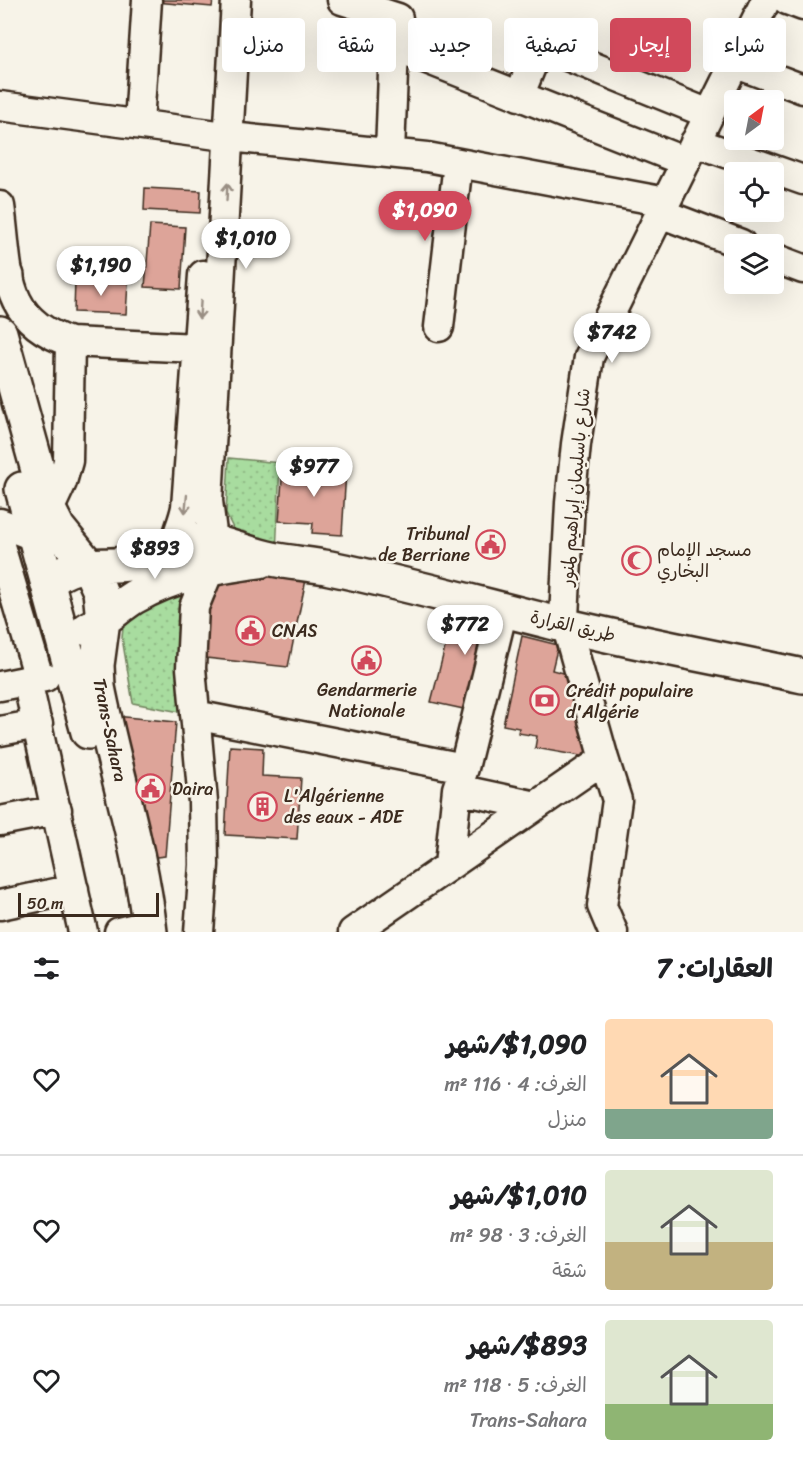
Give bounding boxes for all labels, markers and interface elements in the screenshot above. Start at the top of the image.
chip: منزل [222,18,305,72]
chip: شقة [317,18,396,72]
chip: جديد [408,18,492,72]
chip: تصفية [504,18,598,72]
chip: إيجار [610,18,691,72]
chip: شراء [703,18,786,72]
north arrow [724,90,784,150]
map controls [724,90,784,294]
button: locate [724,162,784,222]
one-way arrow [221,182,232,202]
pin: $1,090 [376,191,474,242]
text: $1,090 [393,193,457,228]
pin: $1,010 [197,219,295,270]
text: $1,010 [215,221,277,256]
button: layers [724,234,784,294]
pin: $1,190 [52,246,150,297]
text: $1,190 [71,248,131,283]
one-way arrow [194,299,205,319]
pin: $742 [576,313,648,364]
text: $742 [588,315,636,350]
street label: شارع باسليمان إبراهيم لمنور [550,387,600,589]
pin: $977 [278,447,350,498]
text: $977 [290,449,338,484]
one-way arrow [180,494,191,514]
place label: Tribunal de Berriane [378,518,471,571]
public building icon: Tribunal de Berriane [475,528,507,560]
pin: $893 [119,529,191,580]
text: $893 [131,531,179,566]
place label: مسجد الإمام البخاري [657,534,752,587]
mosque icon: مسجد الإمام البخاري [620,544,652,576]
street label: طريق القرارة [527,601,619,651]
pin: $772 [429,605,501,656]
text: $772 [441,607,489,642]
public building icon: CNAS [235,615,267,647]
place label: CNAS [272,615,318,647]
public building icon: Gendarmerie Nationale [351,645,383,677]
place label: Gendarmerie Nationale [317,674,417,727]
street label: Trans-Sahara [83,675,137,785]
place label: Crédit populaire d'Algérie [566,675,694,728]
bank icon: Crédit populaire d'Algérie [529,685,561,717]
public building icon: Daira [135,773,167,805]
place label: Daira [172,773,213,805]
place label: L'Algérienne des eaux - ADE [284,780,404,833]
building icon: L'Algérienne des eaux - ADE [247,790,279,822]
text: 50 m [27,889,63,918]
scale bar [18,890,159,918]
text: العقارات: 7 [656,945,773,991]
icon: filters [30,952,63,985]
text: $1,090/شهر [446,1021,587,1067]
icon: home [653,1043,725,1115]
icon: heart [30,1063,63,1096]
text: الغرف: 4 · 116 m² [444,1067,587,1102]
text: منزل [548,1102,587,1137]
text: $1,010/شهر [451,1172,587,1218]
icon: home [653,1194,725,1266]
icon: heart [30,1214,63,1247]
text: الغرف: 3 · 98 m² [450,1218,587,1253]
text: شقة [552,1253,587,1288]
text: $893/شهر [467,1322,587,1368]
icon: home [653,1344,725,1416]
icon: heart [30,1364,63,1397]
text: الغرف: 5 · 118 m² [444,1368,587,1403]
text: Trans-Sahara [470,1403,587,1438]

